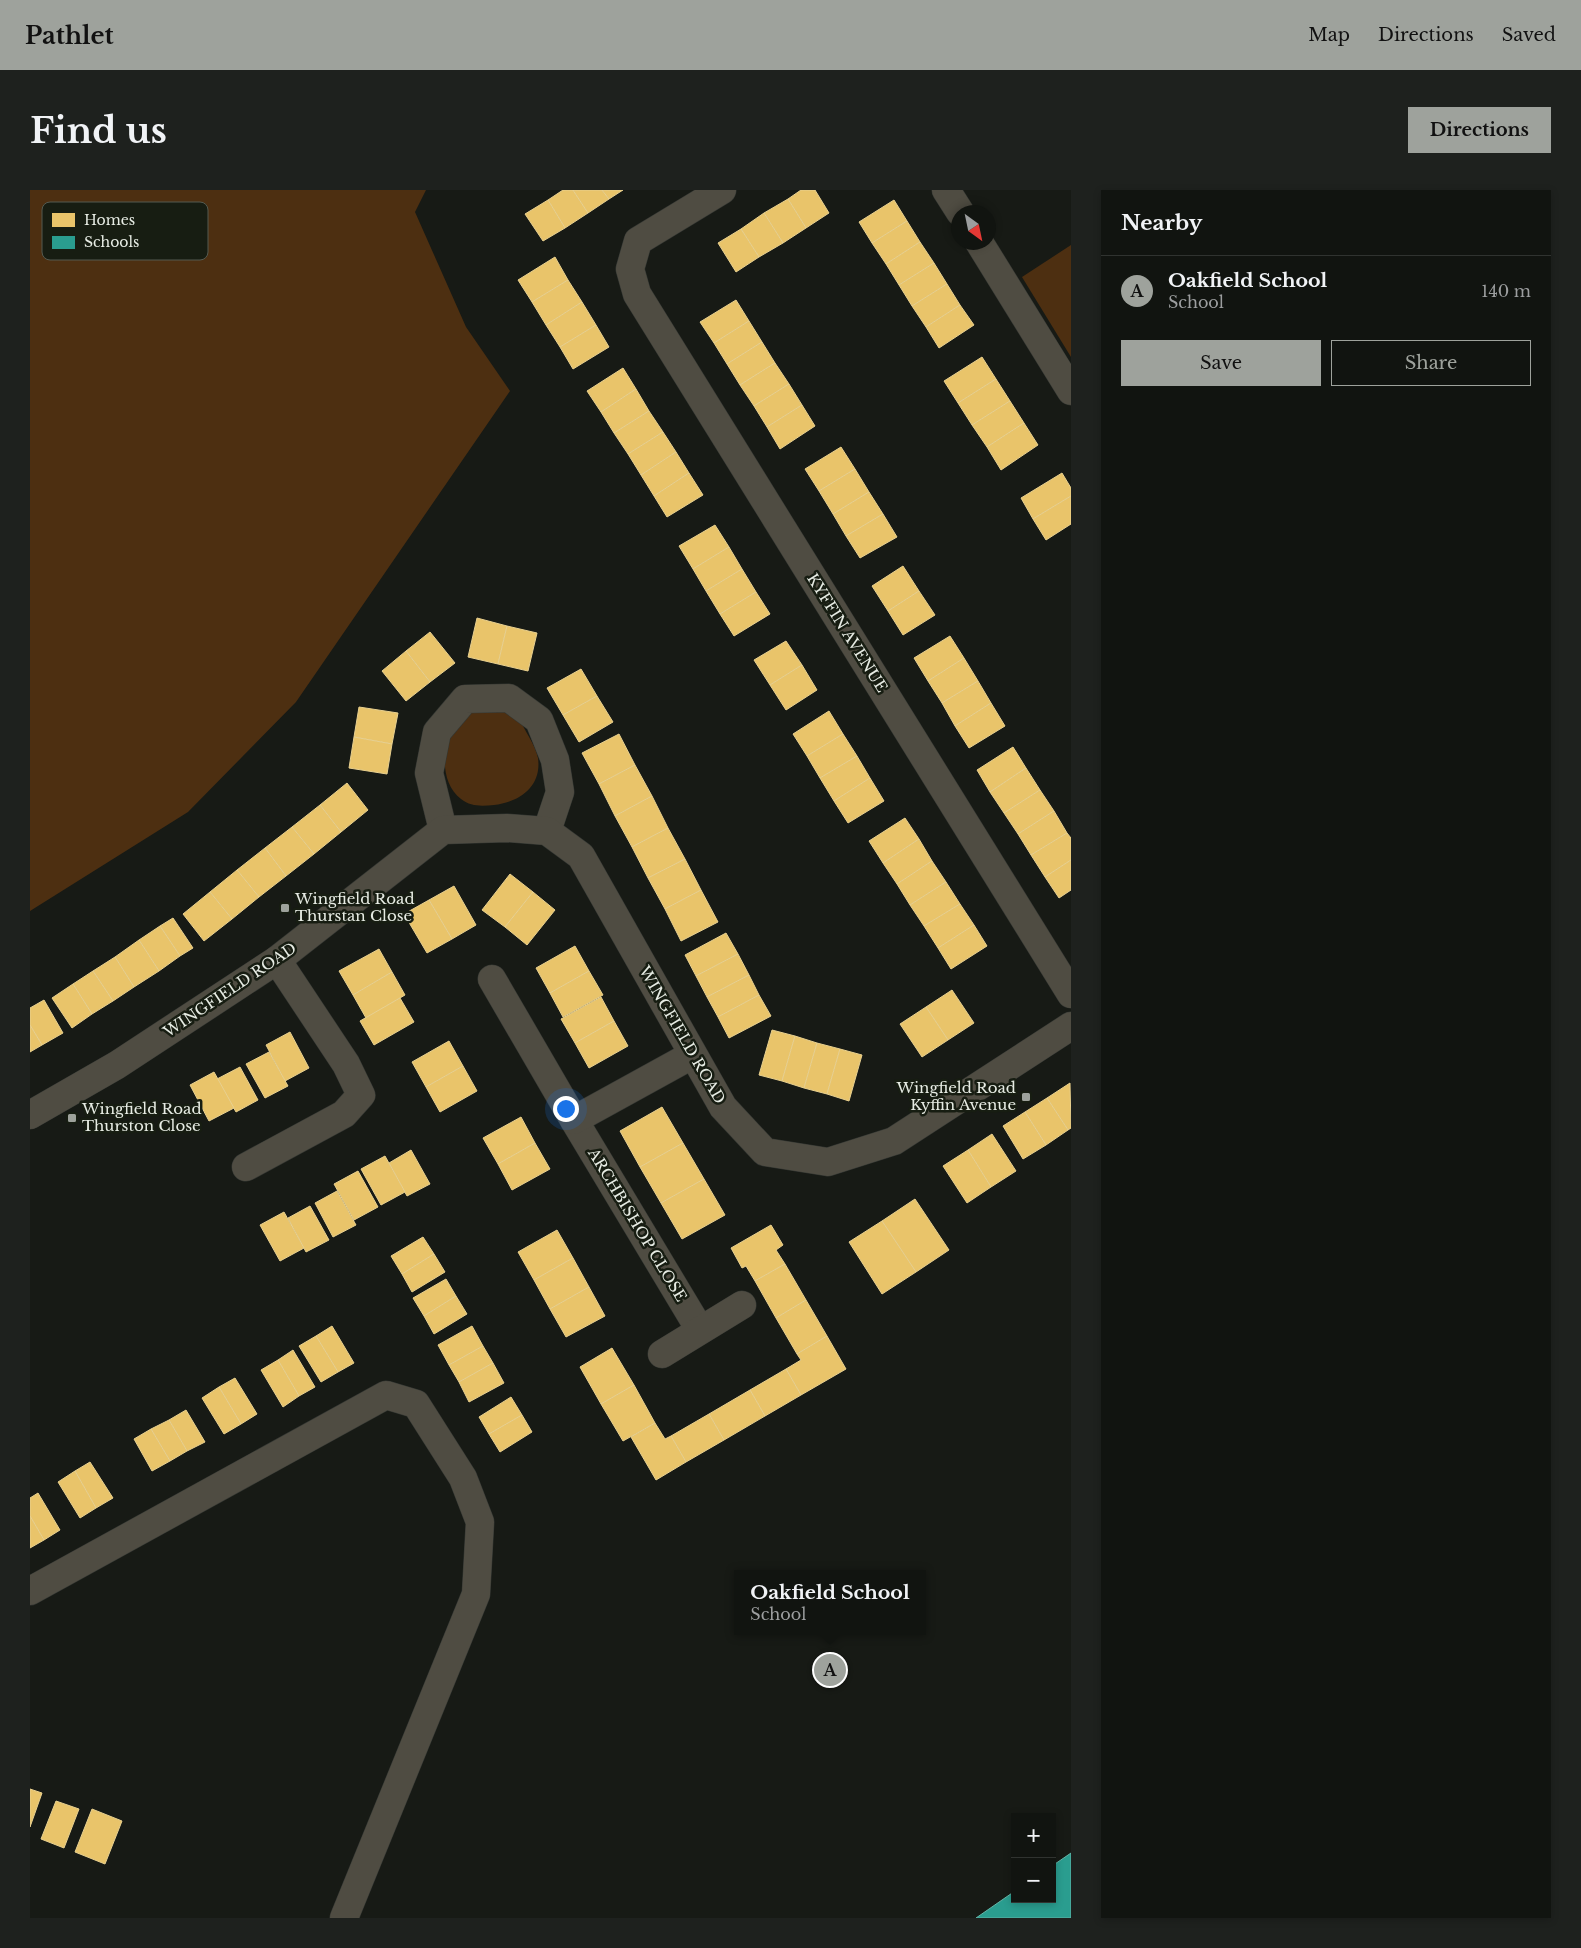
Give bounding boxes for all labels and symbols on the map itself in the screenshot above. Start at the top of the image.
legend [42,202,208,260]
north arrow [951,205,996,250]
text: Homes [84,211,135,229]
text: Schools [84,233,139,251]
street label: KYFFIN AVENUE [803,570,892,696]
place label: Wingfield Road Thurstan Close [294,889,415,925]
marker: Wingfield Road Thurstan Close [279,902,291,914]
street label: WINGFIELD ROAD [159,938,300,1042]
street label: WINGFIELD ROAD [635,962,730,1107]
place label: Wingfield Road Kyffin Avenue [895,1078,1016,1114]
marker: Wingfield Road Kyffin Avenue [1020,1091,1032,1103]
your location [553,1096,579,1122]
place label: Wingfield Road Thurston Close [81,1099,202,1135]
marker: Wingfield Road Thurston Close [66,1112,78,1124]
street label: ARCHBISHOP CLOSE [583,1144,691,1305]
pin: A [814,1651,846,1689]

